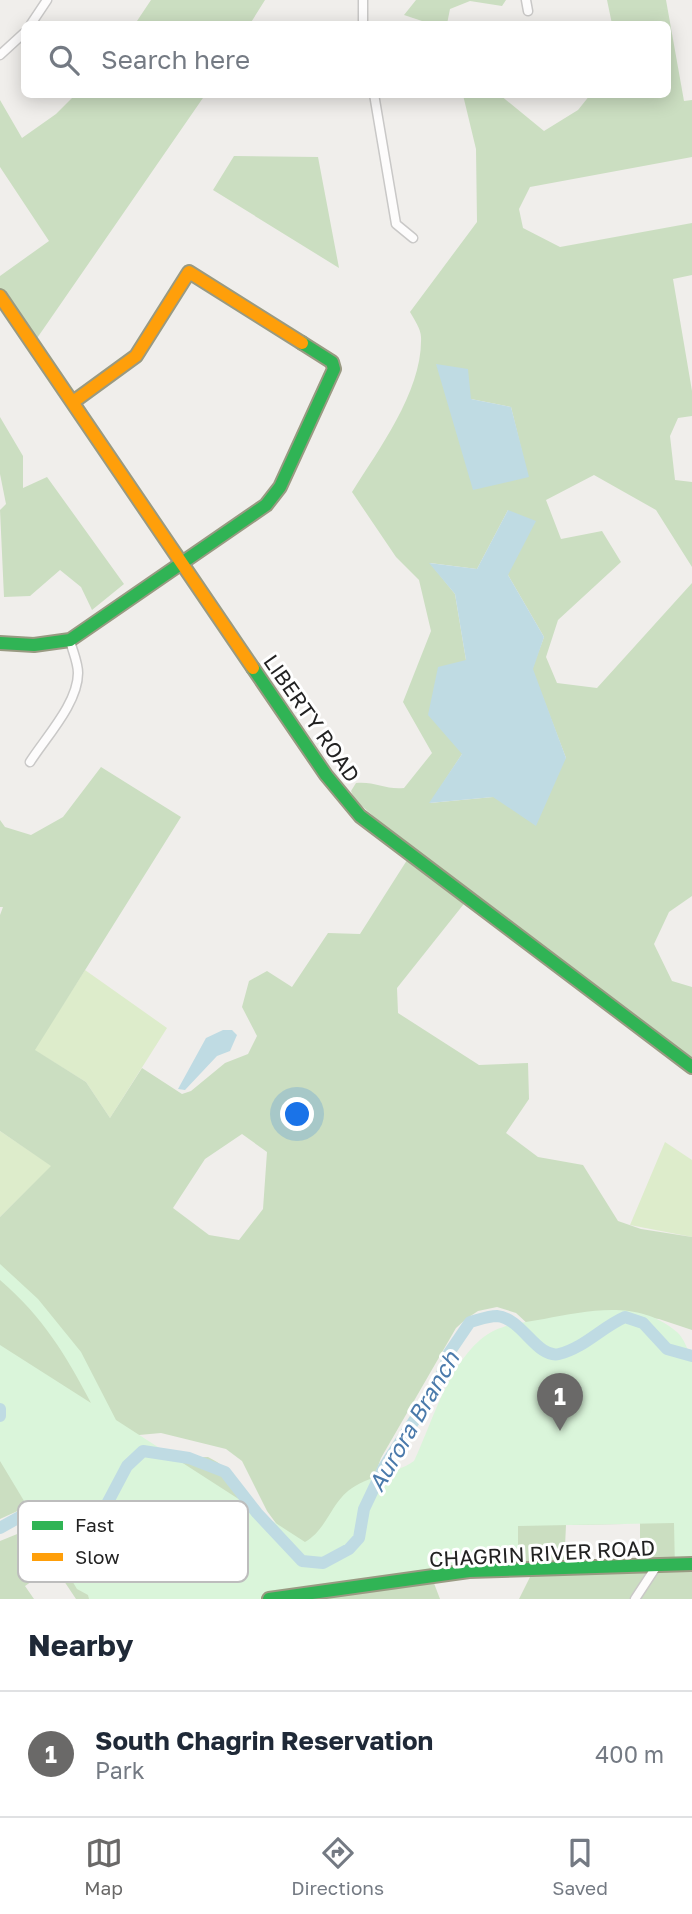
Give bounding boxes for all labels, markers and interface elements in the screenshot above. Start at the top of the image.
search box [21,21,671,98]
icon: search [45,41,83,79]
text: Search here [101,44,250,75]
street label: LIBERTY ROAD [258,649,366,787]
your location [280,1097,314,1131]
water label: Aurora Branch [362,1345,465,1496]
pin: 1 [537,1373,583,1431]
legend [18,1501,248,1582]
text: Fast [75,1513,114,1536]
street label: CHAGRIN RIVER ROAD [428,1534,656,1572]
text: Slow [75,1545,120,1568]
text: Nearby [28,1627,133,1663]
text: South Chagrin Reservation [95,1725,433,1756]
text: 1 [45,1740,57,1768]
text: 400 m [595,1740,664,1768]
text: Park [95,1756,145,1784]
tab: Map [84,1834,123,1899]
tab: Directions [291,1834,384,1899]
tab: Saved [552,1834,608,1899]

